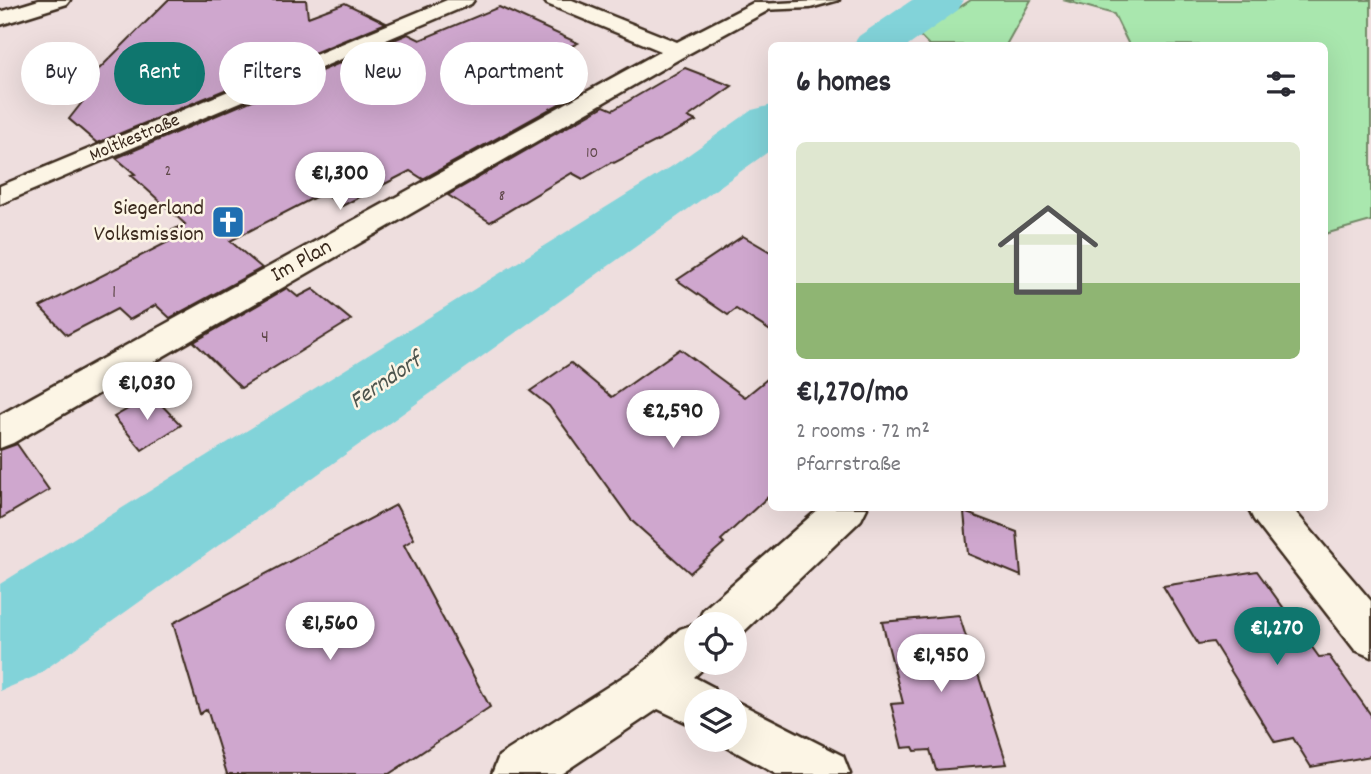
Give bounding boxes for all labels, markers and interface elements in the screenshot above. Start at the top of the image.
chip: Buy [21,42,100,105]
chip: Rent [114,42,205,105]
chip: Filters [219,42,326,105]
chip: New [340,42,426,105]
chip: Apartment [440,42,588,105]
text: 6 homes [796,63,891,106]
icon: filters [1262,65,1300,103]
street label: Moltkestraße [86,108,184,170]
house number: 10 [586,142,598,165]
pin: €1,300 [283,152,397,212]
text: €1,300 [311,158,369,191]
house number: 2 [165,160,172,183]
house number: 8 [499,185,505,208]
icon: home [985,187,1111,313]
place label: Siegerland Volksmission [94,193,204,252]
church icon: Siegerland Volksmission [209,203,247,241]
street label: Im Plan [265,232,339,292]
house number: 1 [112,280,116,307]
house number: 4 [261,325,269,352]
water label: Ferndorf [343,343,433,419]
pin: €1,030 [90,362,204,422]
text: €1,030 [118,368,176,401]
text: €1,270/mo [796,373,908,416]
pin: €2,590 [616,391,730,450]
text: €2,590 [643,396,703,429]
text: 2 rooms · 72 m² [796,416,930,449]
text: Pfarrstraße [796,449,901,482]
pin: €1,560 [273,602,387,662]
text: €1,560 [302,608,358,641]
pin: €1,270 [1220,608,1334,667]
map controls [684,612,747,752]
button: locate [684,612,747,675]
text: €1,270 [1250,613,1304,646]
pin: €1,950 [884,634,998,694]
text: €1,950 [913,640,969,673]
button: layers [684,689,747,752]

